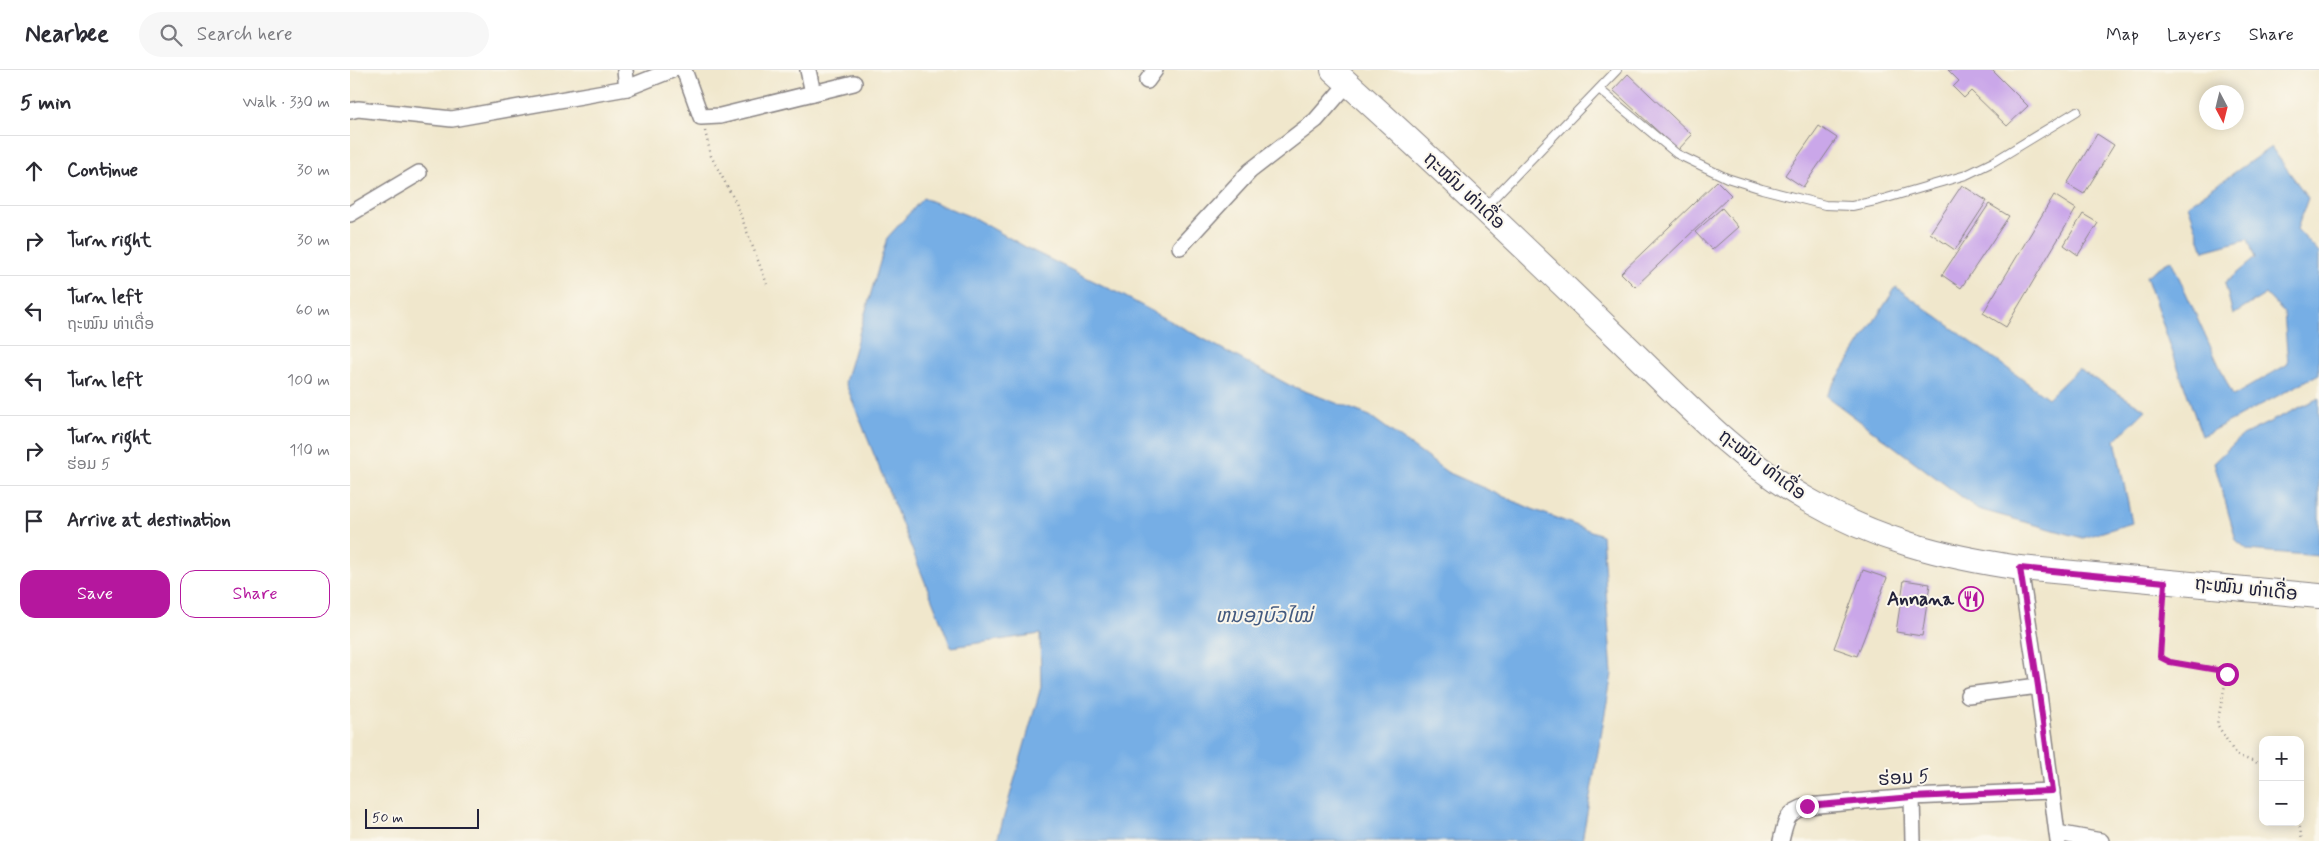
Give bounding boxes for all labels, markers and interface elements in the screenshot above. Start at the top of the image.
search box [139,12,489,57]
text: Nearbee [25,19,109,50]
icon: search [157,21,185,49]
text: Search here [197,22,293,47]
text: Map [2106,23,2139,47]
text: Layers [2167,23,2221,47]
text: Share [2249,23,2294,47]
north arrow [2199,85,2244,130]
text: 5 min [20,89,72,117]
text: Walk · 330 m [242,92,330,113]
street label: ຖະໝົນ ທ່າເດື່ອ [1418,144,1512,235]
icon: ahead [20,157,48,185]
text: Continue [67,158,138,183]
text: 30 m [297,160,330,181]
icon: right [20,227,48,255]
text: Turn right [67,228,151,253]
text: 30 m [297,230,330,251]
text: Turn left [67,285,143,310]
icon: left [20,297,48,325]
text: 60 m [296,300,330,321]
text: ຖະໝົນ ທ່າເດື່ອ [67,314,154,335]
icon: left [20,367,48,395]
text: Turn left [67,368,143,393]
text: 100 m [287,370,330,391]
street label: ຖະໝົນ ທ່າເດື່ອ [1713,421,1813,506]
text: Turn right [67,425,151,450]
icon: right [20,437,48,465]
text: 110 m [289,440,330,461]
text: ຮ່ອມ 5 [67,454,111,475]
icon: arrive [20,507,48,535]
text: Arrive at destination [67,508,231,533]
street label: ຖະໝົນ ທ່າເດື່ອ [2193,568,2299,607]
button: Save [20,570,170,618]
button: Share [180,570,330,618]
restaurant icon: Annana [1958,586,1984,612]
place label: Annana [1887,587,1955,612]
water label: ຫນອງບົວໄໝ່ [1216,603,1315,630]
route start [2216,663,2239,686]
map controls [2259,736,2304,826]
button: + [2259,736,2304,781]
street label: ຮ່ອມ 5 [1877,764,1931,792]
button: − [2259,781,2304,826]
route end [1796,795,1819,818]
scale bar [365,806,479,829]
text: 50 m [372,809,403,827]

